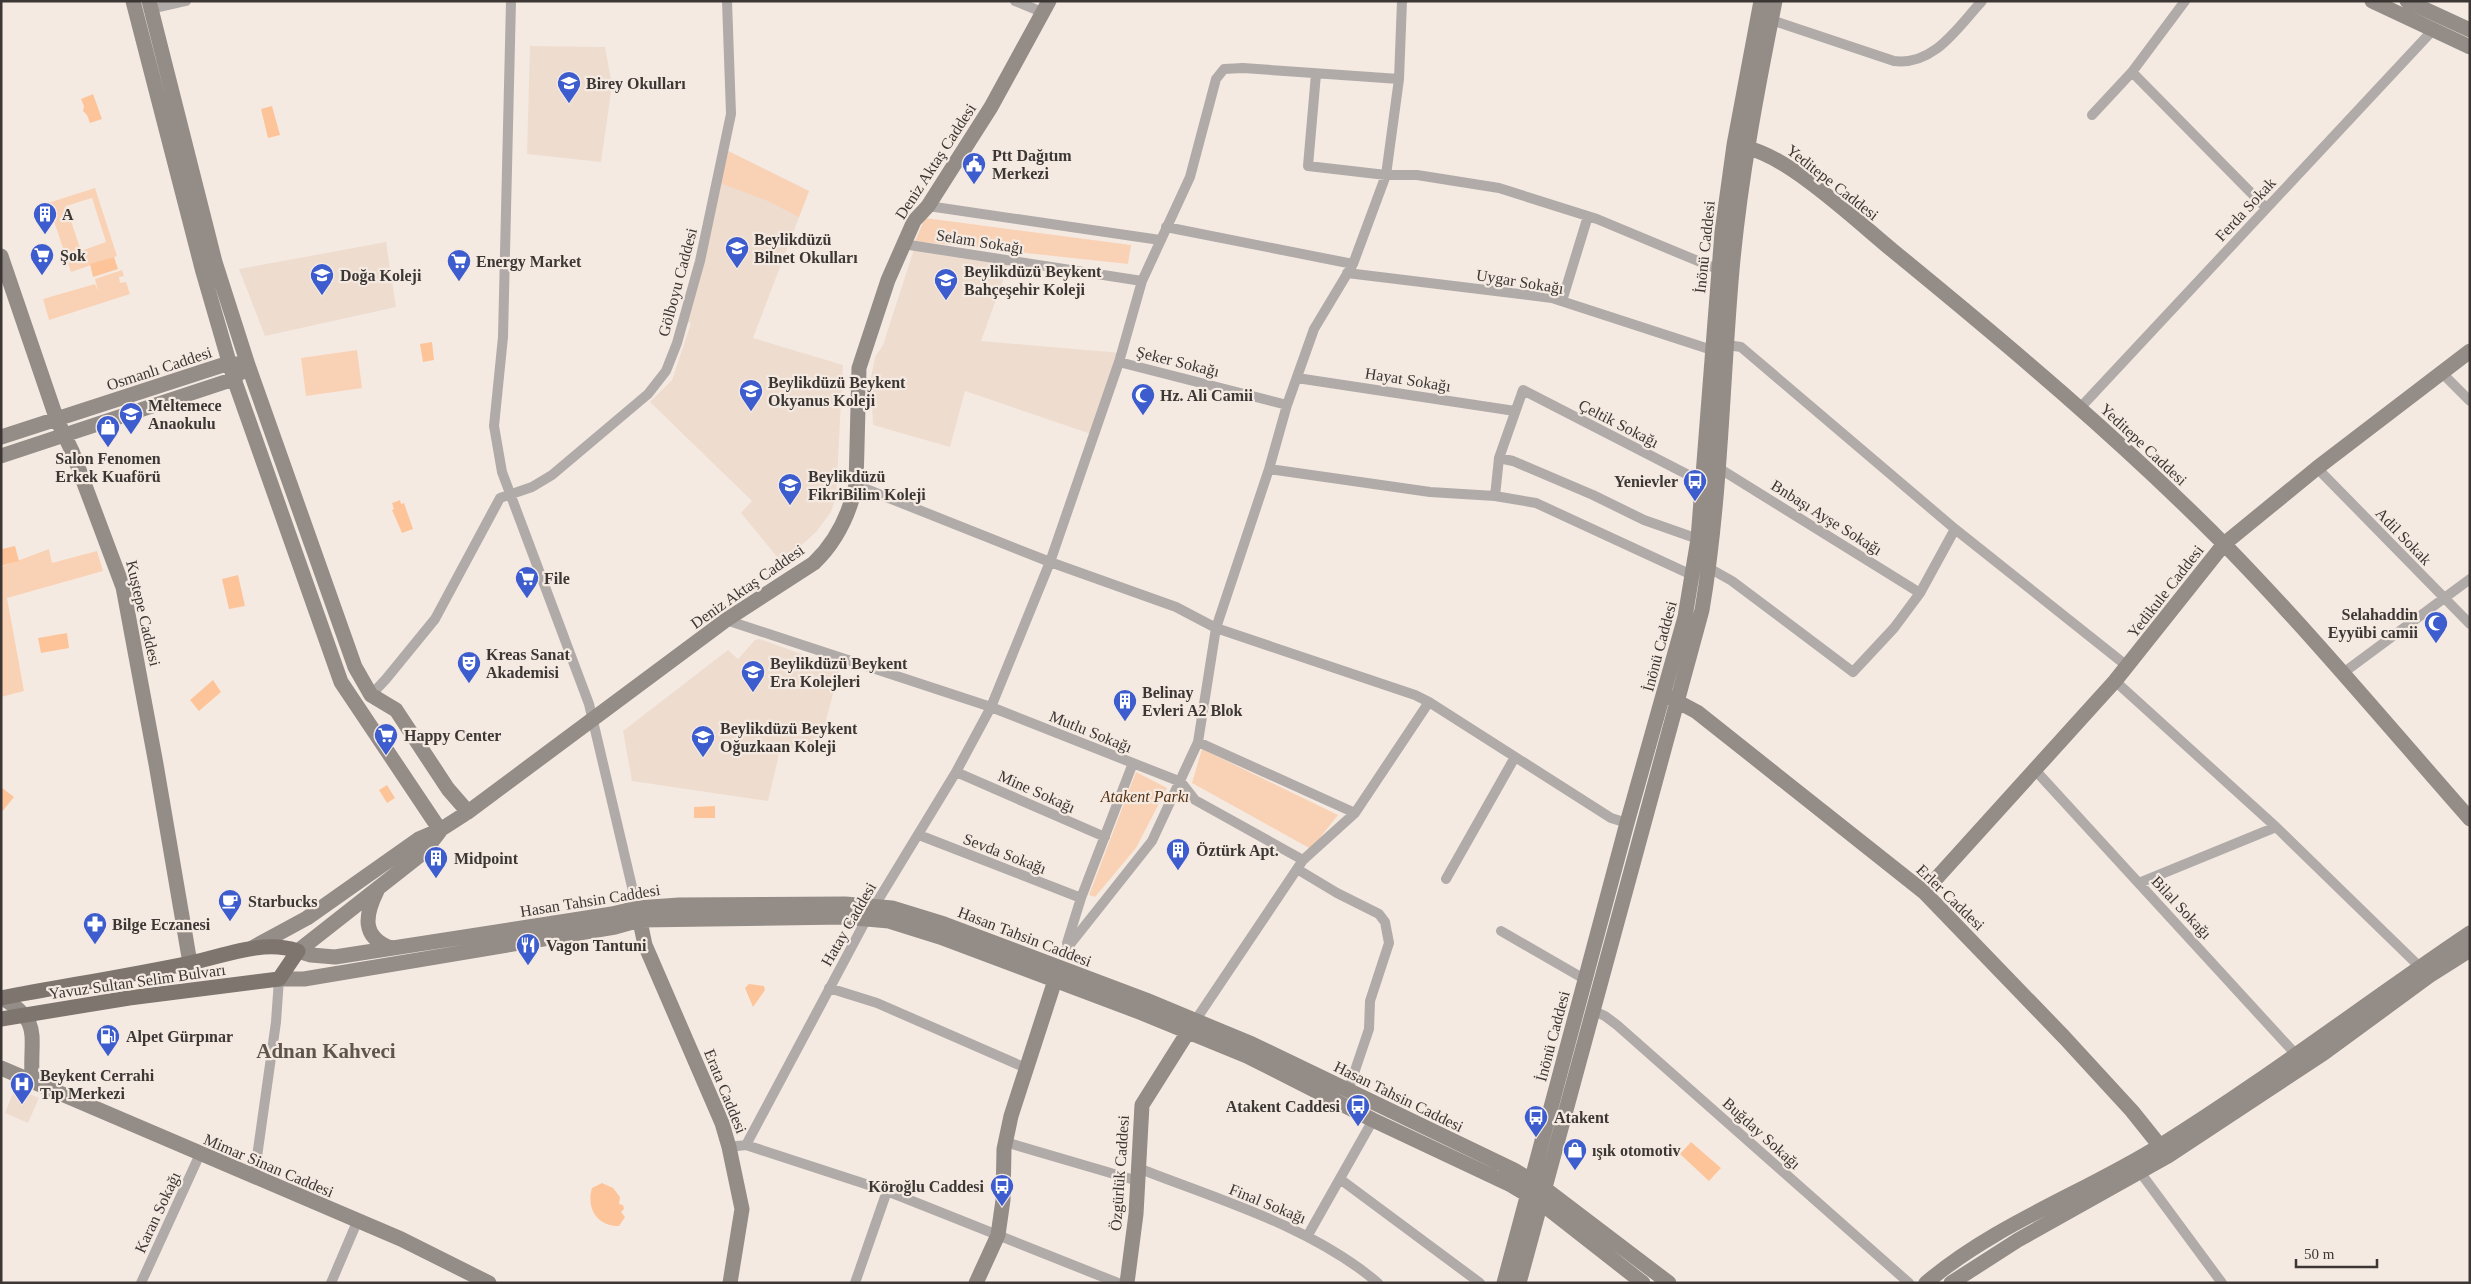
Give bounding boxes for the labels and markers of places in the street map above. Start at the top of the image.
school or university icon: Birey Okulları [556,70,582,104]
place label: Birey Okulları [586,75,686,93]
place label: Ptt Dağıtım Merkezi [992,147,1072,182]
public building icon: Ptt Dağıtım Merkezi [961,151,987,185]
building icon: A [32,201,58,235]
place label: A [62,206,74,223]
place label: Beylikdüzü Bilnet Okulları [754,231,858,266]
school or university icon: Beylikdüzü Bilnet Okulları [724,235,750,269]
supermarket icon: Şok [29,242,55,276]
place label: Şok [60,247,86,265]
supermarket icon: Energy Market [446,248,472,282]
place label: Energy Market [476,253,582,271]
school or university icon: Doğa Koleji [309,262,335,296]
place label: Beylikdüzü Beykent Bahçeşehir Koleji [964,263,1102,299]
place label: Doğa Koleji [340,267,422,285]
school or university icon: Beylikdüzü Beykent Bahçeşehir Koleji [933,267,959,301]
place label: Beylikdüzü Beykent Okyanus Koleji [768,374,906,410]
school or university icon: Beylikdüzü Beykent Okyanus Koleji [738,378,764,412]
mosque icon: Hz. Ali Camii [1130,382,1156,416]
place label: Hz. Ali Camii [1160,387,1253,404]
place label: Meltemece Anaokulu [148,397,222,432]
school or university icon: Meltemece Anaokulu [118,401,144,435]
shop icon: Salon Fenomen Erkek Kuaförü [95,414,121,448]
place label: Salon Fenomen Erkek Kuaförü [55,450,161,485]
place label: Beylikdüzü FikriBilim Koleji [808,468,926,504]
bus stop icon: Yenievler [1682,468,1708,502]
school or university icon: Beylikdüzü FikriBilim Koleji [777,472,803,506]
place label: Yenievler [1614,473,1678,490]
supermarket icon: File [514,565,540,599]
place label: File [544,570,570,587]
place label: Selahaddin Eyyübi camii [2328,606,2419,642]
mosque icon: Selahaddin Eyyübi camii [2423,610,2449,644]
place label: Kreas Sanat Akademisi [486,646,570,681]
theatre icon: Kreas Sanat Akademisi [456,650,482,684]
place label: Beylikdüzü Beykent Era Kolejleri [770,655,908,691]
school or university icon: Beylikdüzü Beykent Era Kolejleri [740,659,766,693]
place label: Belinay Evleri A2 Blok [1142,684,1243,719]
building icon: Belinay Evleri A2 Blok [1112,688,1138,722]
place label: Beylikdüzü Beykent Oğuzkaan Koleji [720,720,858,756]
supermarket icon: Happy Center [373,722,399,756]
school or university icon: Beylikdüzü Beykent Oğuzkaan Koleji [690,724,716,758]
place label: Happy Center [404,727,501,745]
building icon: Öztürk Apt. [1165,837,1191,871]
place label: Öztürk Apt. [1196,842,1279,860]
building icon: Midpoint [423,845,449,879]
place label: Midpoint [454,850,519,868]
cafe icon: Starbucks [217,888,243,922]
place label: Starbucks [248,893,317,910]
pharmacy icon: Bilge Eczanesi [82,911,108,945]
place label: Bilge Eczanesi [112,916,211,934]
restaurant icon: Vagon Tantuni [515,932,541,966]
place label: Vagon Tantuni [546,937,647,955]
fuel station icon: Alpet Gürpınar [95,1023,121,1057]
place label: Alpet Gürpınar [126,1028,233,1046]
place label: Beykent Cerrahi Tıp Merkezi [40,1067,155,1103]
hospital icon: Beykent Cerrahi Tıp Merkezi [9,1071,35,1105]
bus stop icon: Atakent Caddesi [1345,1093,1371,1127]
place label: Atakent Caddesi [1226,1098,1341,1115]
bus stop icon: Atakent [1523,1104,1549,1138]
place label: Atakent [1554,1109,1610,1126]
shop icon: ışık otomotiv [1562,1137,1588,1171]
place label: ışık otomotiv [1592,1142,1680,1160]
bus stop icon: Köroğlu Caddesi [989,1173,1015,1207]
place label: Köroğlu Caddesi [868,1178,985,1196]

